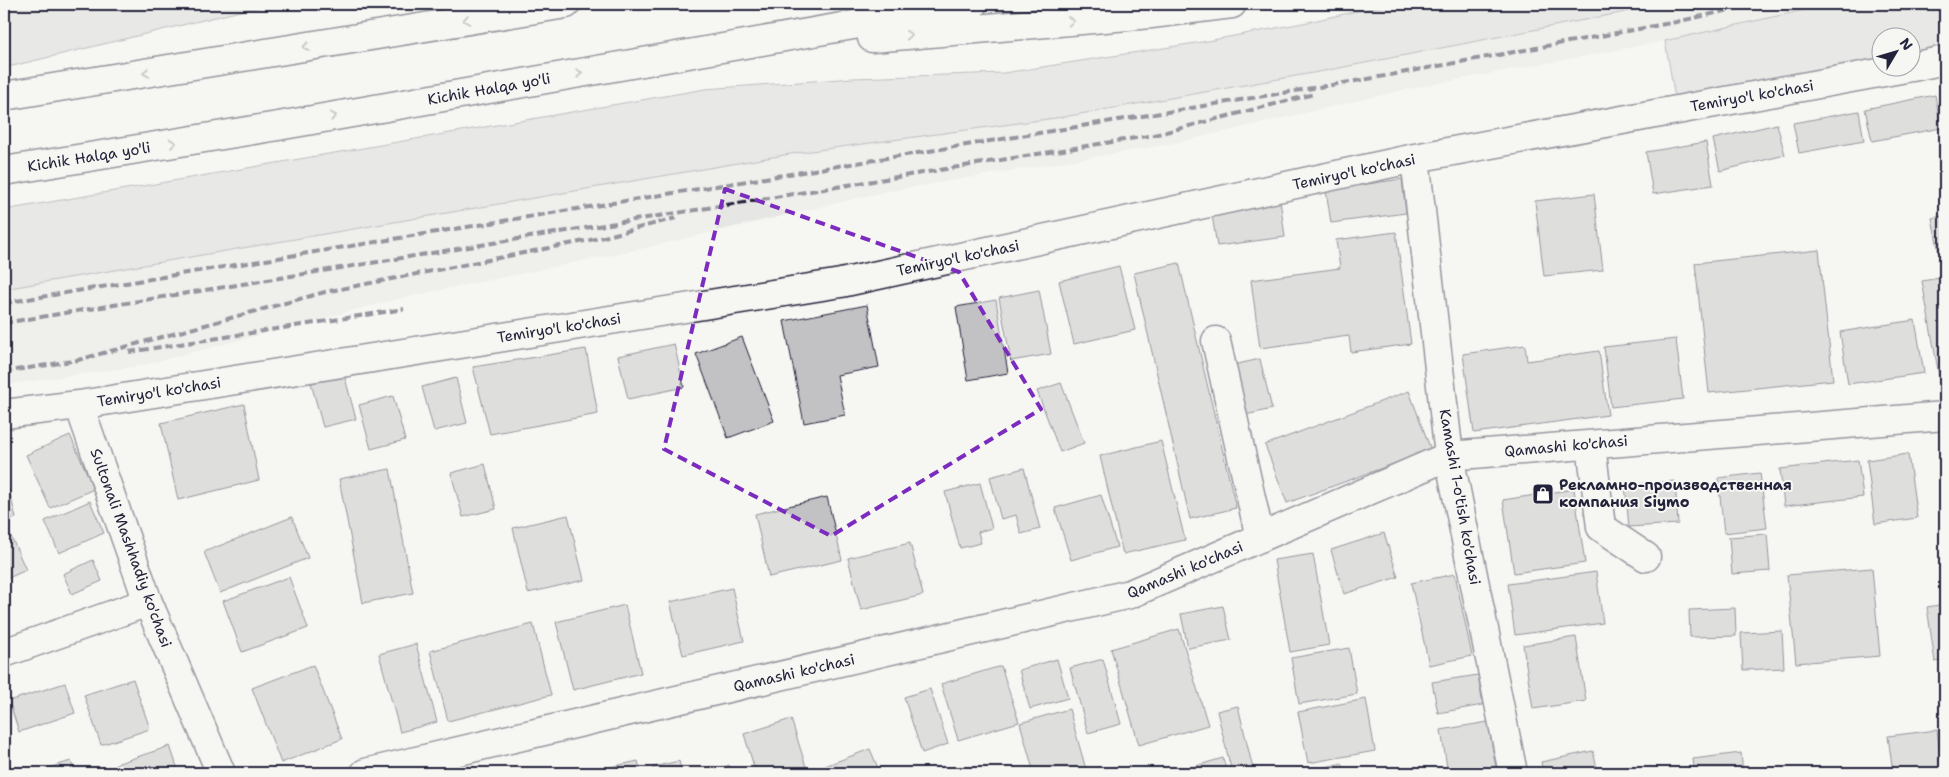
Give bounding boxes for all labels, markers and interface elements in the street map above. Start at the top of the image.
one-way arrow [462,15,471,25]
one-way arrow [1067,16,1075,27]
north arrow [1872,28,1922,78]
one-way arrow [906,29,914,40]
text: N [1896,34,1917,54]
one-way arrow [302,41,310,52]
one-way arrow [141,67,149,78]
street label: Kichik Halqa yo'li [426,68,552,110]
one-way arrow [575,69,584,79]
street label: Temiryo'l ko'chasi [1689,75,1815,117]
one-way arrow [329,112,337,122]
street label: Kichik Halqa yo'li [26,137,152,177]
one-way arrow [169,138,177,149]
street label: Temiryo'l ko'chasi [1291,149,1417,195]
street label: Temiryo'l ko'chasi [895,235,1021,281]
street label: Temiryo'l ko'chasi [496,308,622,348]
street label: Temiryo'l ko'chasi [96,372,222,412]
street label: Kamashi 1-o'tish ko'chasi [1435,408,1485,586]
street label: Qamashi ko'chasi [1503,431,1629,461]
street label: Sultonali Mashhadiy ko'chasi [86,446,176,650]
place label: Рекламно-производственная компания Siymo [1559,475,1792,512]
shop icon: Рекламно-производственная компания Siymo [1531,482,1555,506]
street label: Qamashi ko'chasi [1124,537,1246,603]
street label: Qamashi ko'chasi [731,649,857,697]

